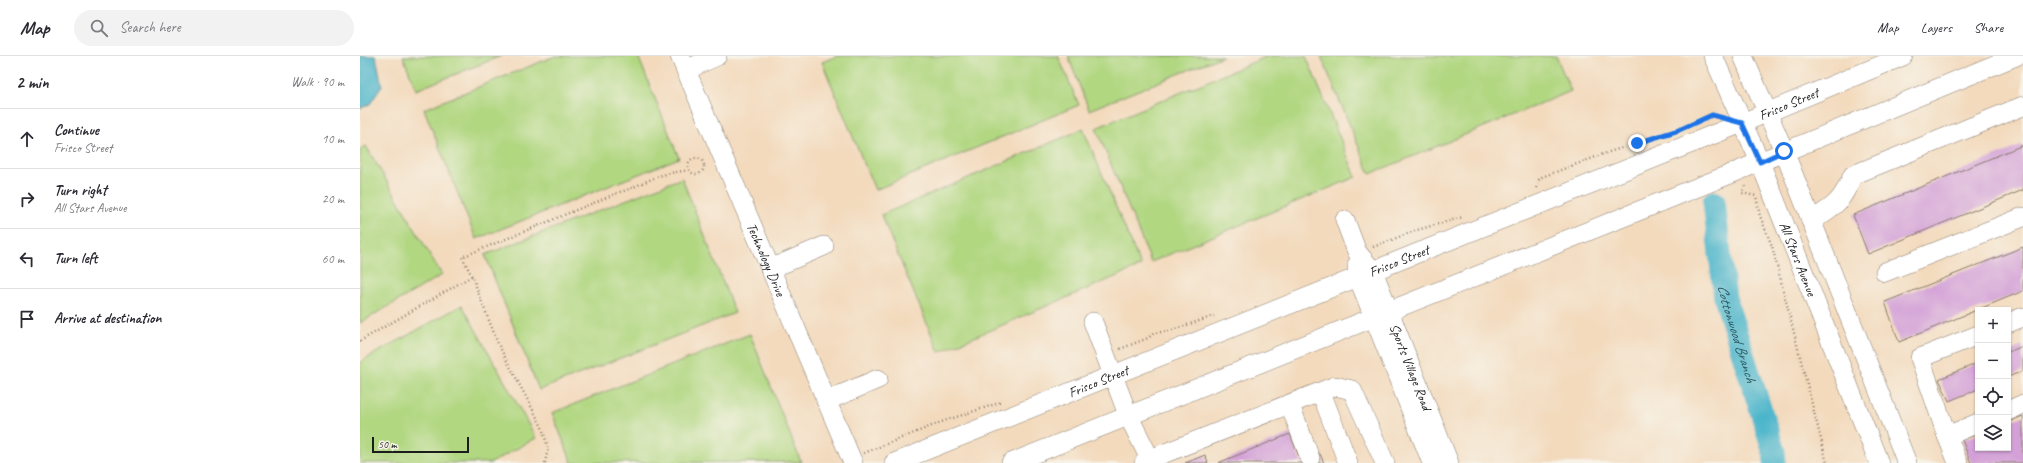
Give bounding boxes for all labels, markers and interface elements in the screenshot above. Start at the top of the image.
search box [74,10,354,46]
text: Map [20,16,50,40]
icon: search [88,17,110,39]
text: Search here [120,18,181,37]
text: Map [1877,19,1899,36]
text: Layers [1921,19,1952,36]
text: Share [1974,19,2003,36]
text: 2 min [16,72,49,93]
text: Walk · 90 m [291,74,344,90]
street label: Frisco Street [1756,83,1823,124]
text: Continue [54,121,99,140]
icon: ahead [16,128,38,150]
text: 10 m [322,131,344,147]
route end [1628,134,1646,152]
text: Frisco Street [54,140,112,156]
route start [1775,142,1793,160]
text: Turn right [54,181,107,200]
icon: right [16,188,38,210]
text: 20 m [322,191,344,207]
text: All Stars Avenue [54,200,127,216]
street label: All Stars Avenue [1775,219,1821,300]
street label: Technology Drive [743,220,790,300]
street label: Frisco Street [1367,241,1434,281]
icon: left [16,248,38,270]
text: Turn left [54,249,97,268]
text: 60 m [322,251,344,267]
water label: Cottonwood Branch [1714,284,1760,386]
map controls [1975,307,2011,451]
button: + [1975,307,2011,343]
icon: arrive [16,308,38,330]
text: Arrive at destination [54,309,161,328]
street label: Sports Village Road [1386,321,1436,415]
button: − [1975,343,2011,379]
street label: Frisco Street [1066,361,1133,401]
button: locate [1975,379,2011,415]
button: layers [1975,415,2011,451]
scale bar [372,435,469,454]
text: 50 m [378,437,397,451]

